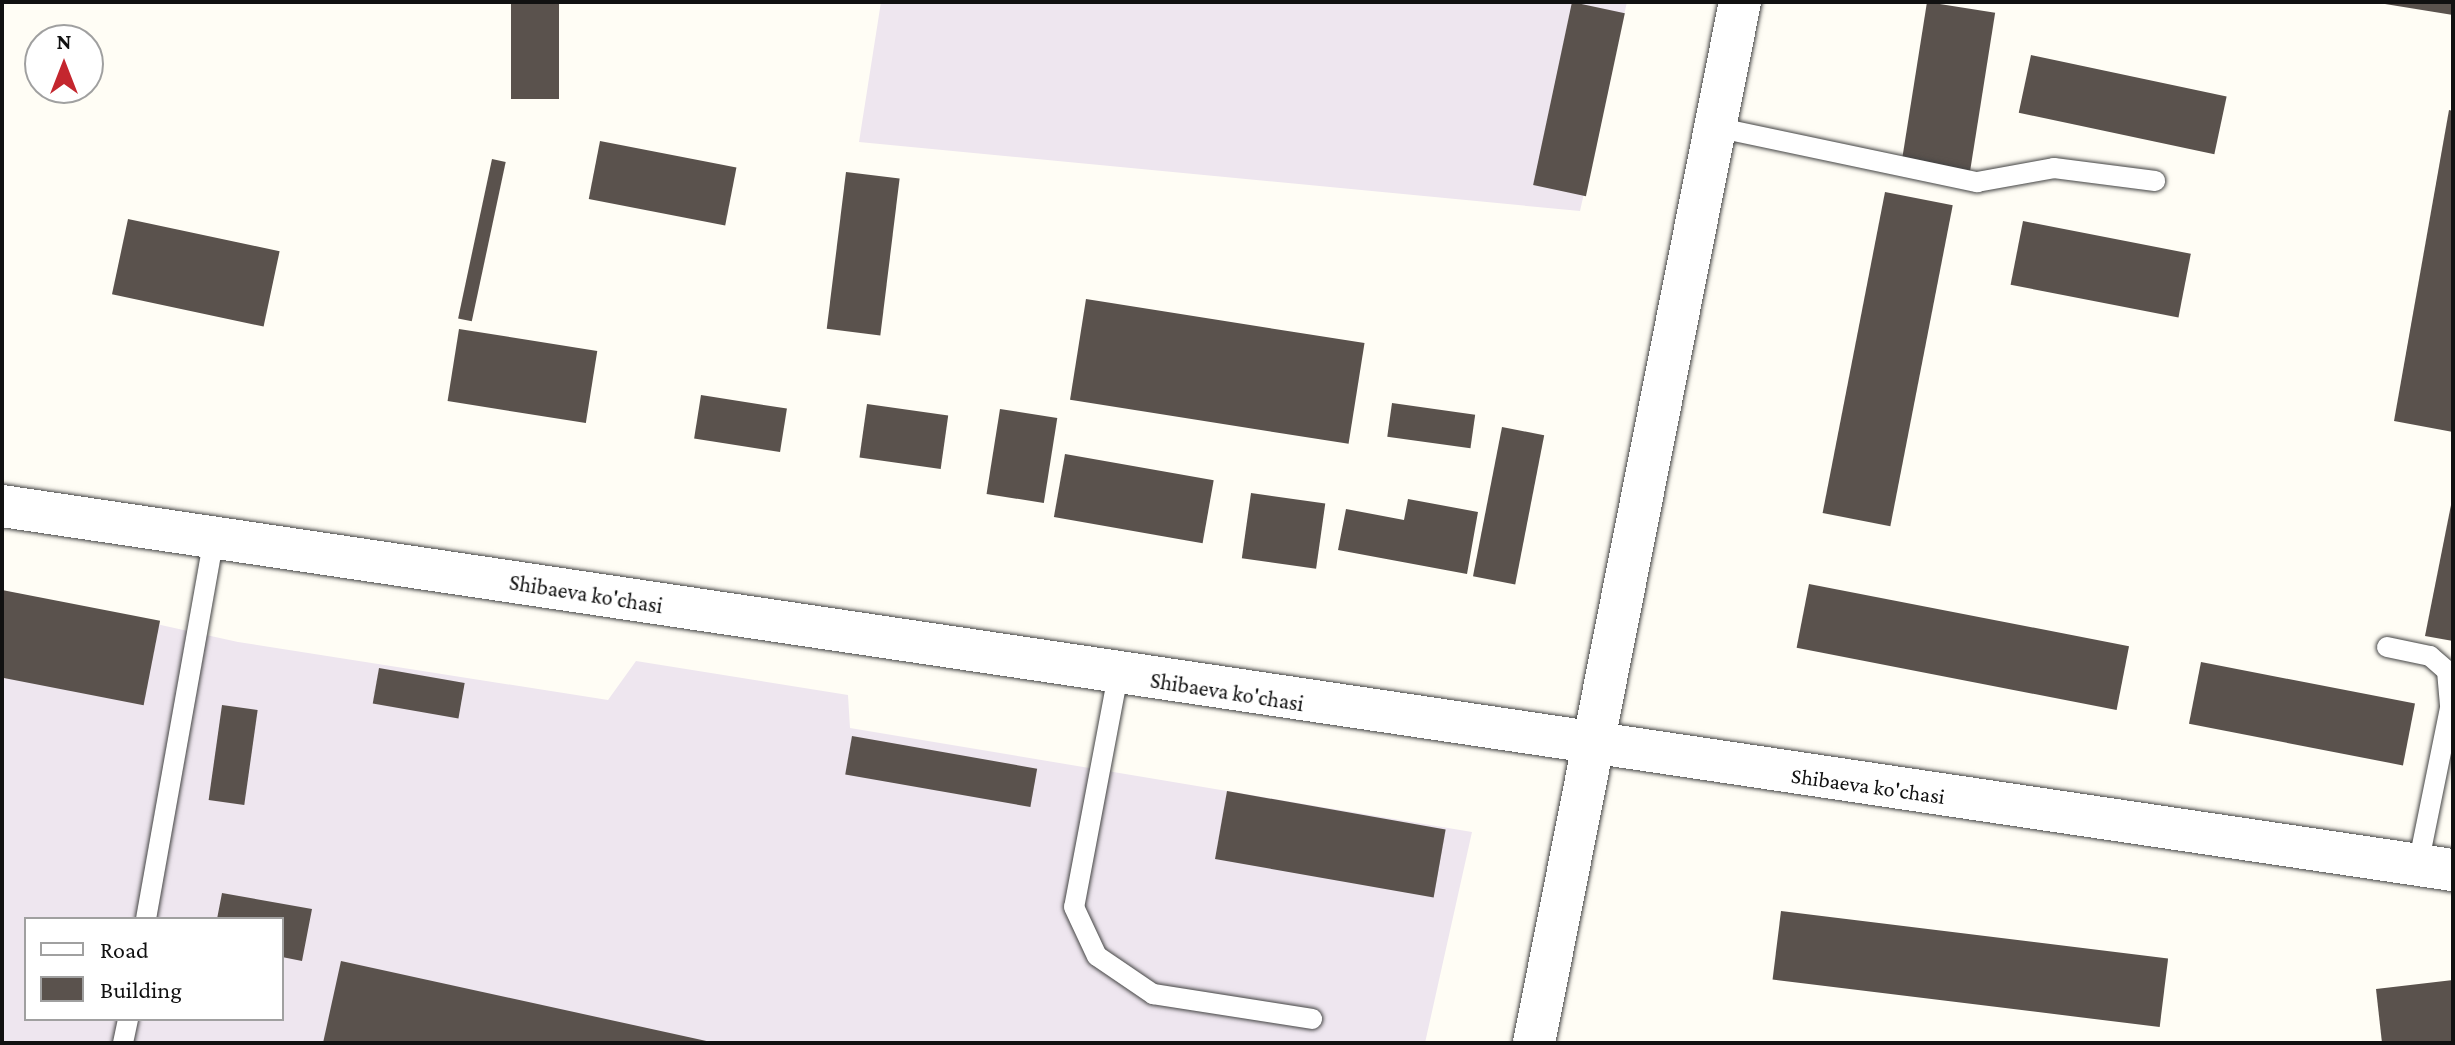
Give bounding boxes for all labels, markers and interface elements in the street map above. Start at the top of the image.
north arrow [24,24,104,104]
text: N [57,29,72,54]
street label: Shibaeva ko'chasi [507,569,665,619]
street label: Shibaeva ko'chasi [1148,667,1306,717]
street label: Shibaeva ko'chasi [1789,762,1947,810]
legend [24,917,284,1021]
text: Road [100,936,149,963]
text: Building [100,976,182,1003]

